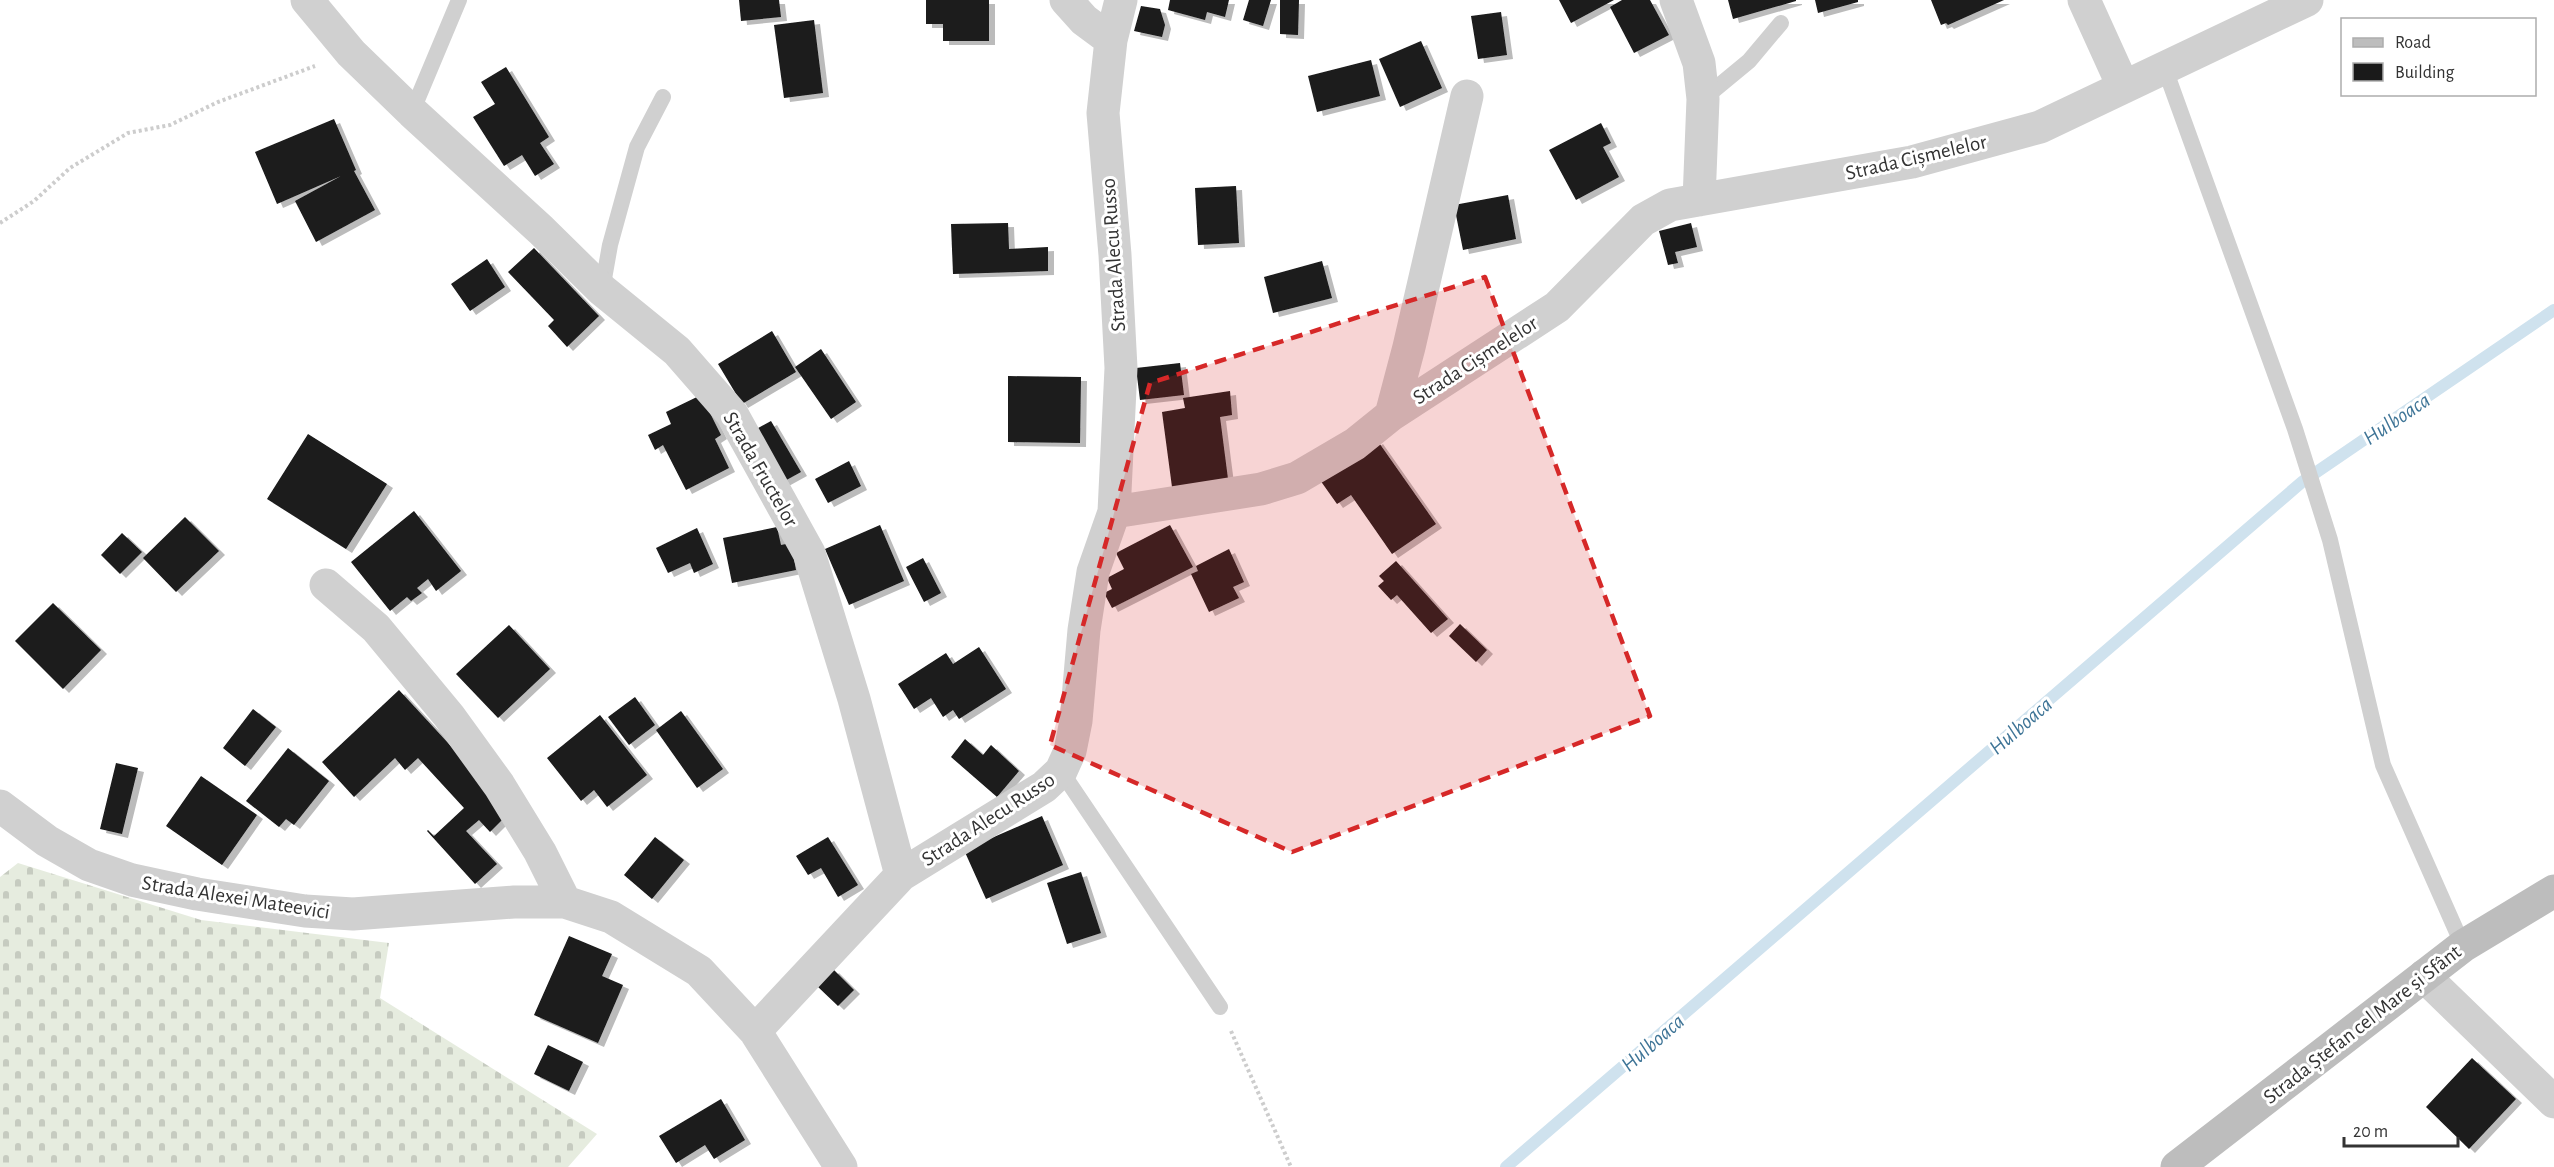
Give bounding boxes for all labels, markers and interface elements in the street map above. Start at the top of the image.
legend [2341,18,2536,96]
text: Road [2395,34,2431,52]
text: Building [2395,64,2455,82]
street label: Strada Cișmelelor [1844,131,1989,186]
street label: Strada Alecu Russo [1098,177,1129,333]
street label: Strada Cișmelelor [1409,312,1543,410]
water label: Hulboaca [2359,389,2434,449]
street label: Strada Fructelor [719,408,802,531]
water label: Hulboaca [1985,693,2056,759]
street label: Strada Alecu Russo [918,769,1059,870]
street label: Strada Alexei Mateevici [140,872,331,923]
street label: Strada Ștefan cel Mare și Sfânt [2260,941,2467,1109]
water label: Hulboaca [1617,1010,1688,1076]
scale bar [2344,1110,2458,1148]
text: 20 m [2353,1123,2388,1141]

